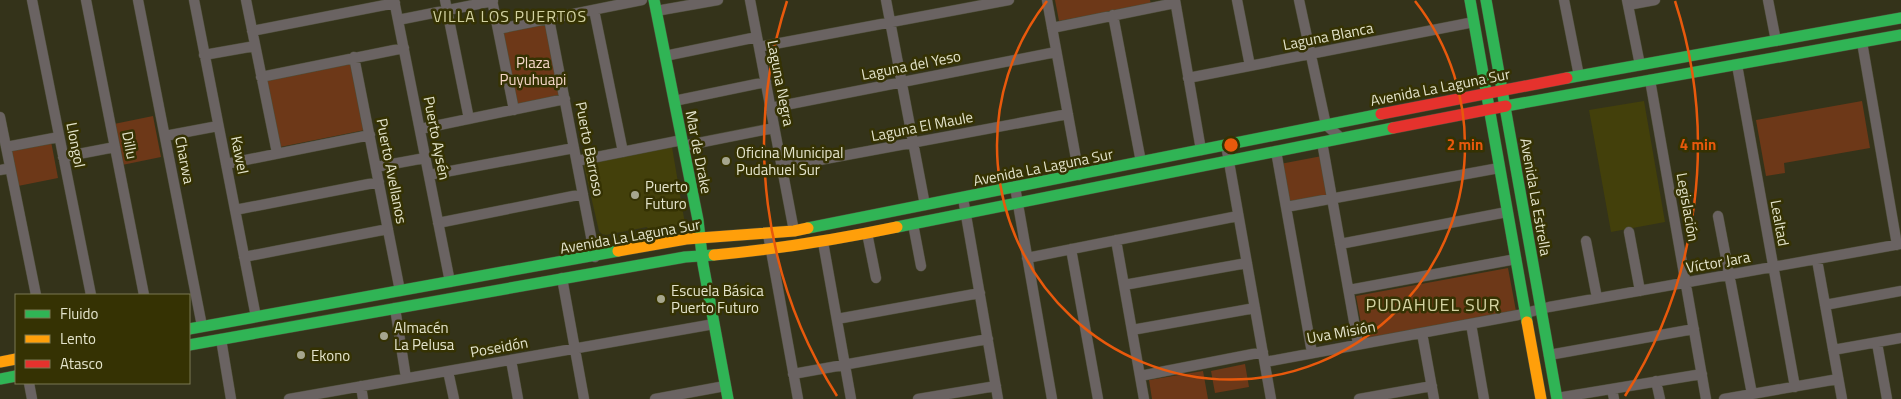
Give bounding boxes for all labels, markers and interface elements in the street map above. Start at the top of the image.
district label: VILLA LOS PUERTOS [433,4,587,28]
street label: Laguna Blanca [1281,16,1376,56]
street label: Laguna Negra [761,38,801,129]
street label: Laguna del Yeso [859,44,963,86]
park label: Plaza Puyuhuapi [500,51,566,91]
street label: Avenida La Laguna Sur [1368,62,1512,112]
street label: Puerto Aysén [418,94,456,182]
street label: Puerto Barroso [570,100,610,198]
street label: Laguna El Maule [869,105,975,147]
street label: Mar de Drake [680,108,718,196]
street label: Puerto Avellanos [371,116,413,226]
street label: Llongol [60,120,92,170]
street label: Dillu [116,129,144,161]
text: 2 min [1447,133,1483,156]
text: 4 min [1680,133,1716,156]
street label: Charwa [169,134,201,186]
street label: Kawel [225,134,255,176]
centre of rings [1222,136,1240,154]
street label: Avenida La Estrella [1514,136,1558,258]
place label: Oficina Municipal Pudahuel Sur [736,141,843,181]
street label: Avenida La Laguna Sur [971,142,1115,192]
marker: Oficina Municipal Pudahuel Sur [720,155,732,167]
street label: Legislación [1671,171,1705,243]
place label: Puerto Futuro [645,175,688,215]
marker: Puerto Futuro [629,189,641,201]
street label: Lealtad [1765,198,1795,248]
street label: Avenida La Laguna Sur [558,212,702,260]
street label: Víctor Jara [1684,245,1752,279]
place label: Escuela Básica Puerto Futuro [671,279,764,319]
district label: PUDAHUEL SUR [1365,291,1501,318]
marker: Escuela Básica Puerto Futuro [655,293,667,305]
legend [15,294,190,384]
text: Fluido [60,302,99,325]
street label: Uva Misión [1305,315,1377,349]
place label: Almacén La Pelusa [394,316,455,356]
text: Lento [60,327,96,350]
marker: Almacén La Pelusa [378,330,390,342]
street label: Poseidón [468,331,530,363]
place label: Ekono [311,344,350,367]
marker: Ekono [295,349,307,361]
text: Atasco [60,352,103,375]

